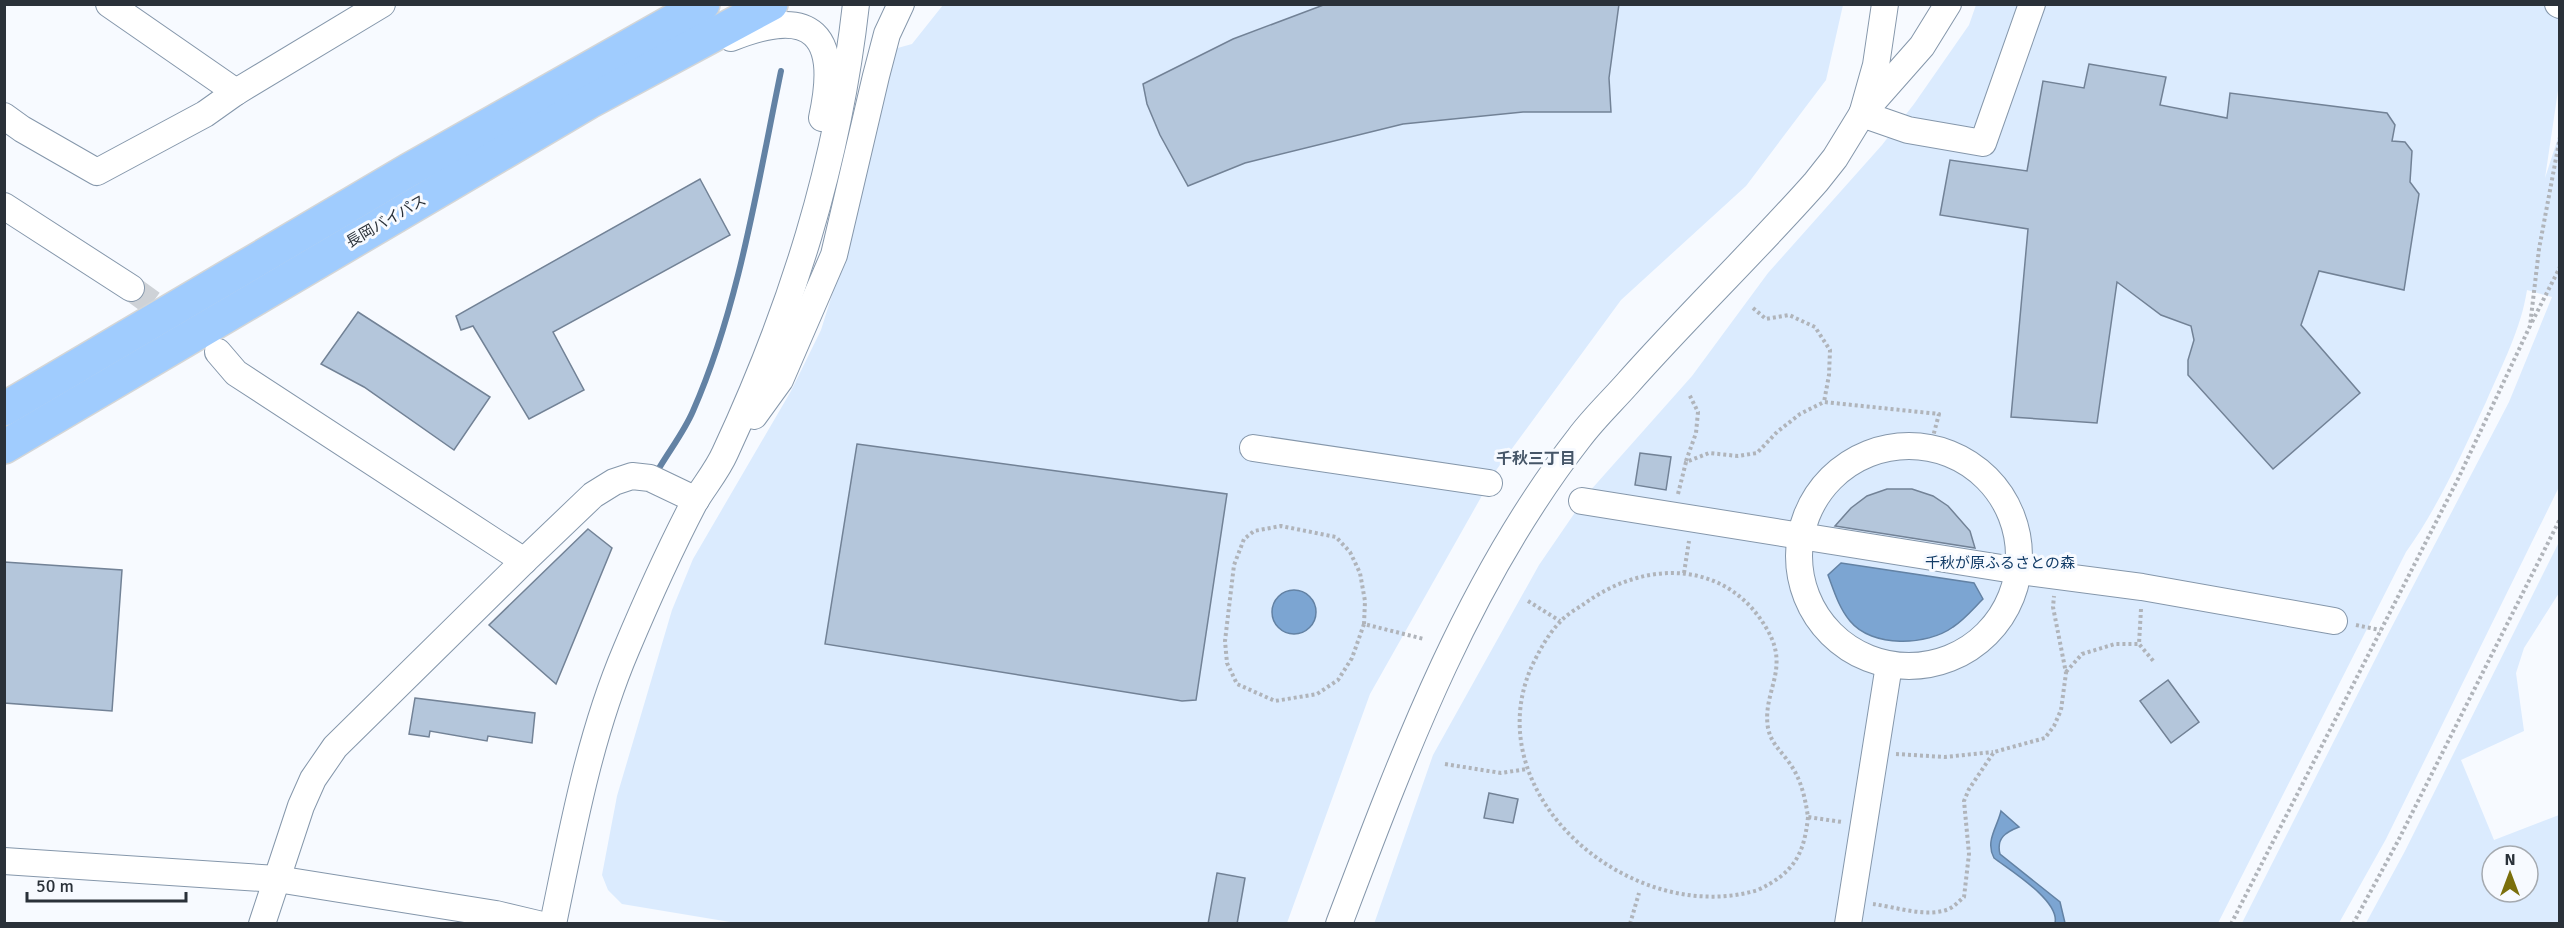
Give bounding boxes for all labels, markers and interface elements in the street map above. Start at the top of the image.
street label: 長岡バイパス [343,191,429,251]
district label: 千秋三丁目 [1496,449,1576,469]
park label: 千秋が原ふるさとの森 [1925,554,2075,572]
north arrow [2480,844,2540,904]
text: N [2504,850,2516,870]
scale bar [27,865,186,903]
text: 50 m [36,875,74,897]

